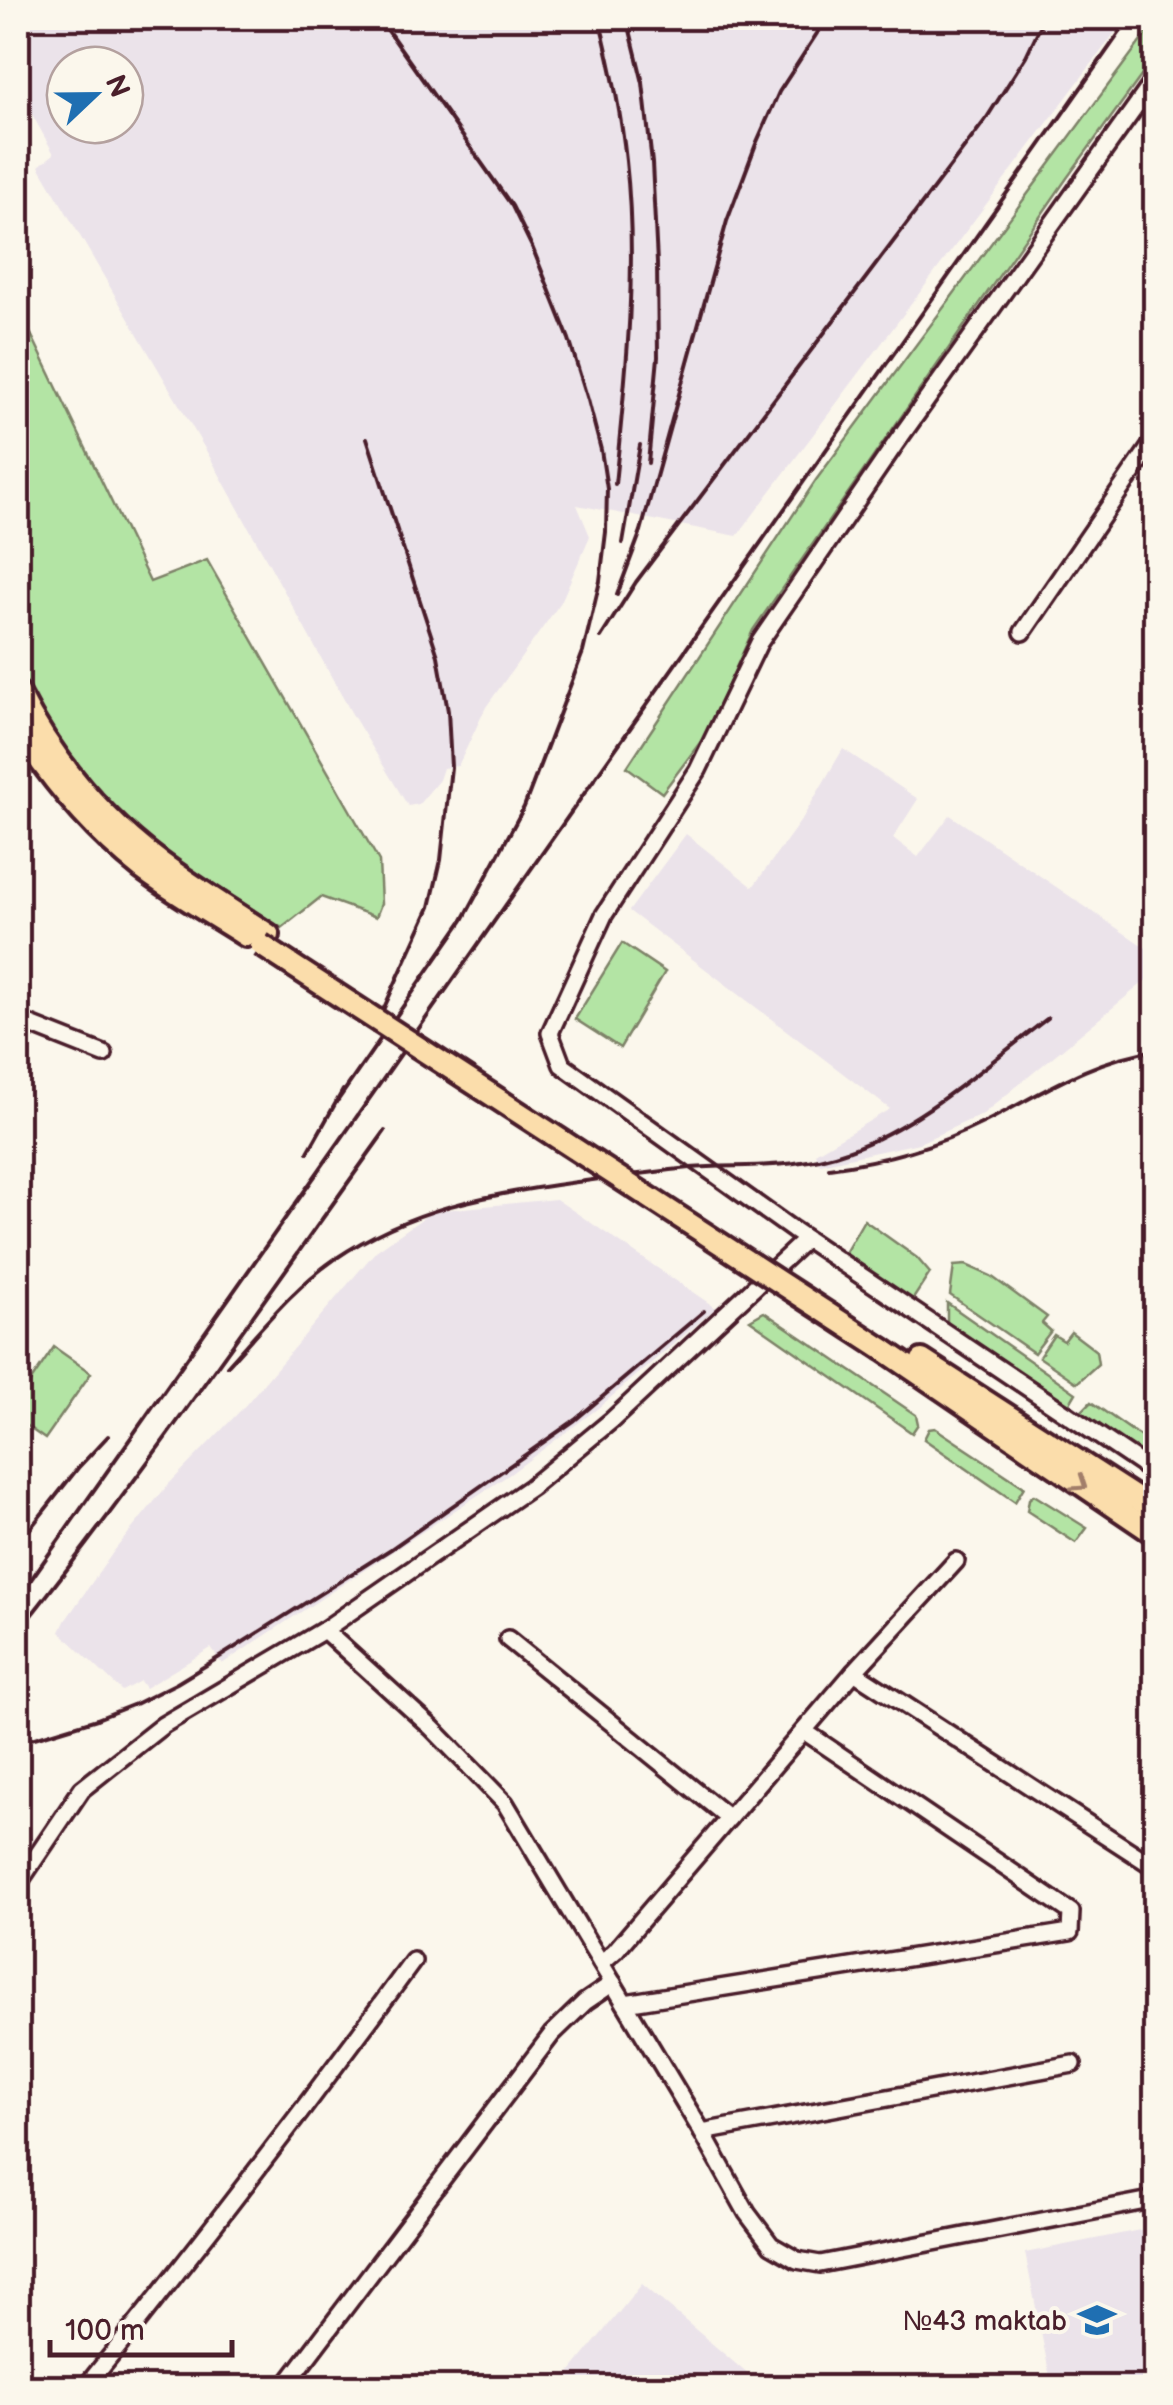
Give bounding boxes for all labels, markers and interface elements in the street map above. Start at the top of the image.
north arrow [45,45,145,145]
text: N [98,70,136,102]
one-way arrow [1069,1472,1088,1490]
scale bar [50,2295,232,2357]
school or university icon: №43 maktab [1076,2299,1118,2341]
place label: №43 maktab [902,2305,1067,2338]
text: 100 m [65,2313,145,2349]

